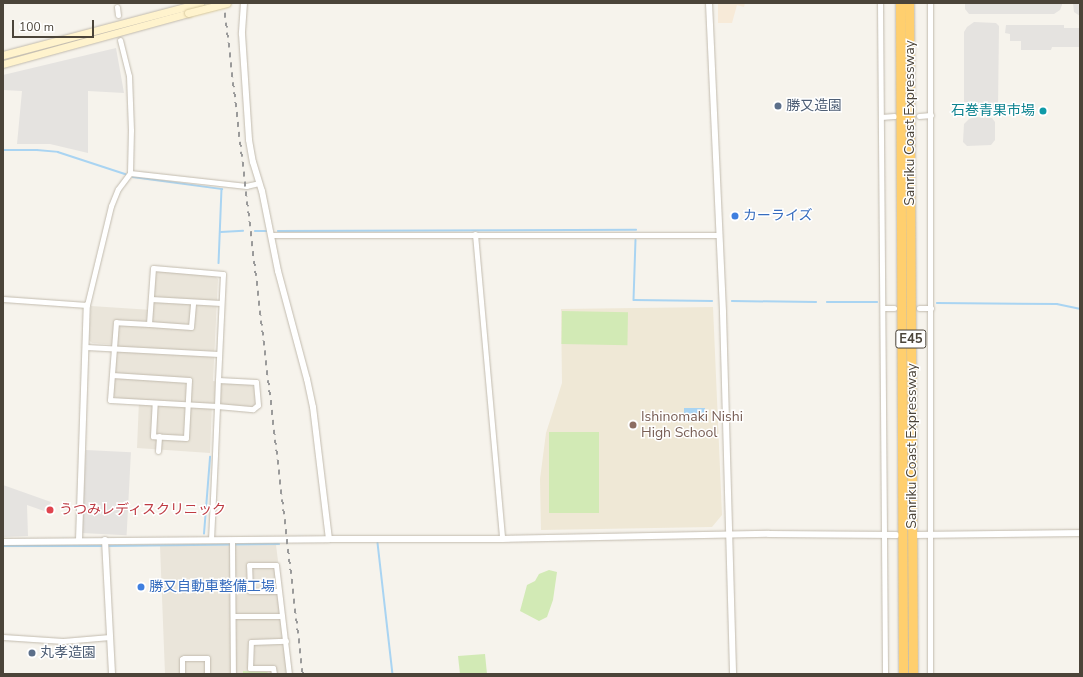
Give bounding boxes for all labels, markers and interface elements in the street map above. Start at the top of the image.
scale bar [14,12,96,38]
text: 100 m [19,19,54,35]
street label: Sanriku Coast Expressway [902,40,918,206]
place label: 勝又造園 [786,98,842,114]
marker: 勝又造園 [773,101,783,111]
place label: 石巻青果市場 [951,103,1035,119]
marker: 石巻青果市場 [1038,106,1048,116]
place label: カーライズ [743,208,813,224]
marker: カーライズ [730,211,740,221]
road number: E45 [895,328,927,350]
street label: Sanriku Coast Expressway [904,363,920,529]
place label: Ishinomaki Nishi High School [641,409,743,442]
marker: Ishinomaki Nishi High School [628,420,638,430]
place label: うつみレディスクリニック [59,502,227,518]
marker: うつみレディスクリニック [44,504,56,516]
place label: 勝又自動車整備工場 [149,579,275,595]
marker: 勝又自動車整備工場 [136,582,146,592]
place label: 丸孝造園 [40,645,96,661]
marker: 丸孝造園 [27,648,37,658]

